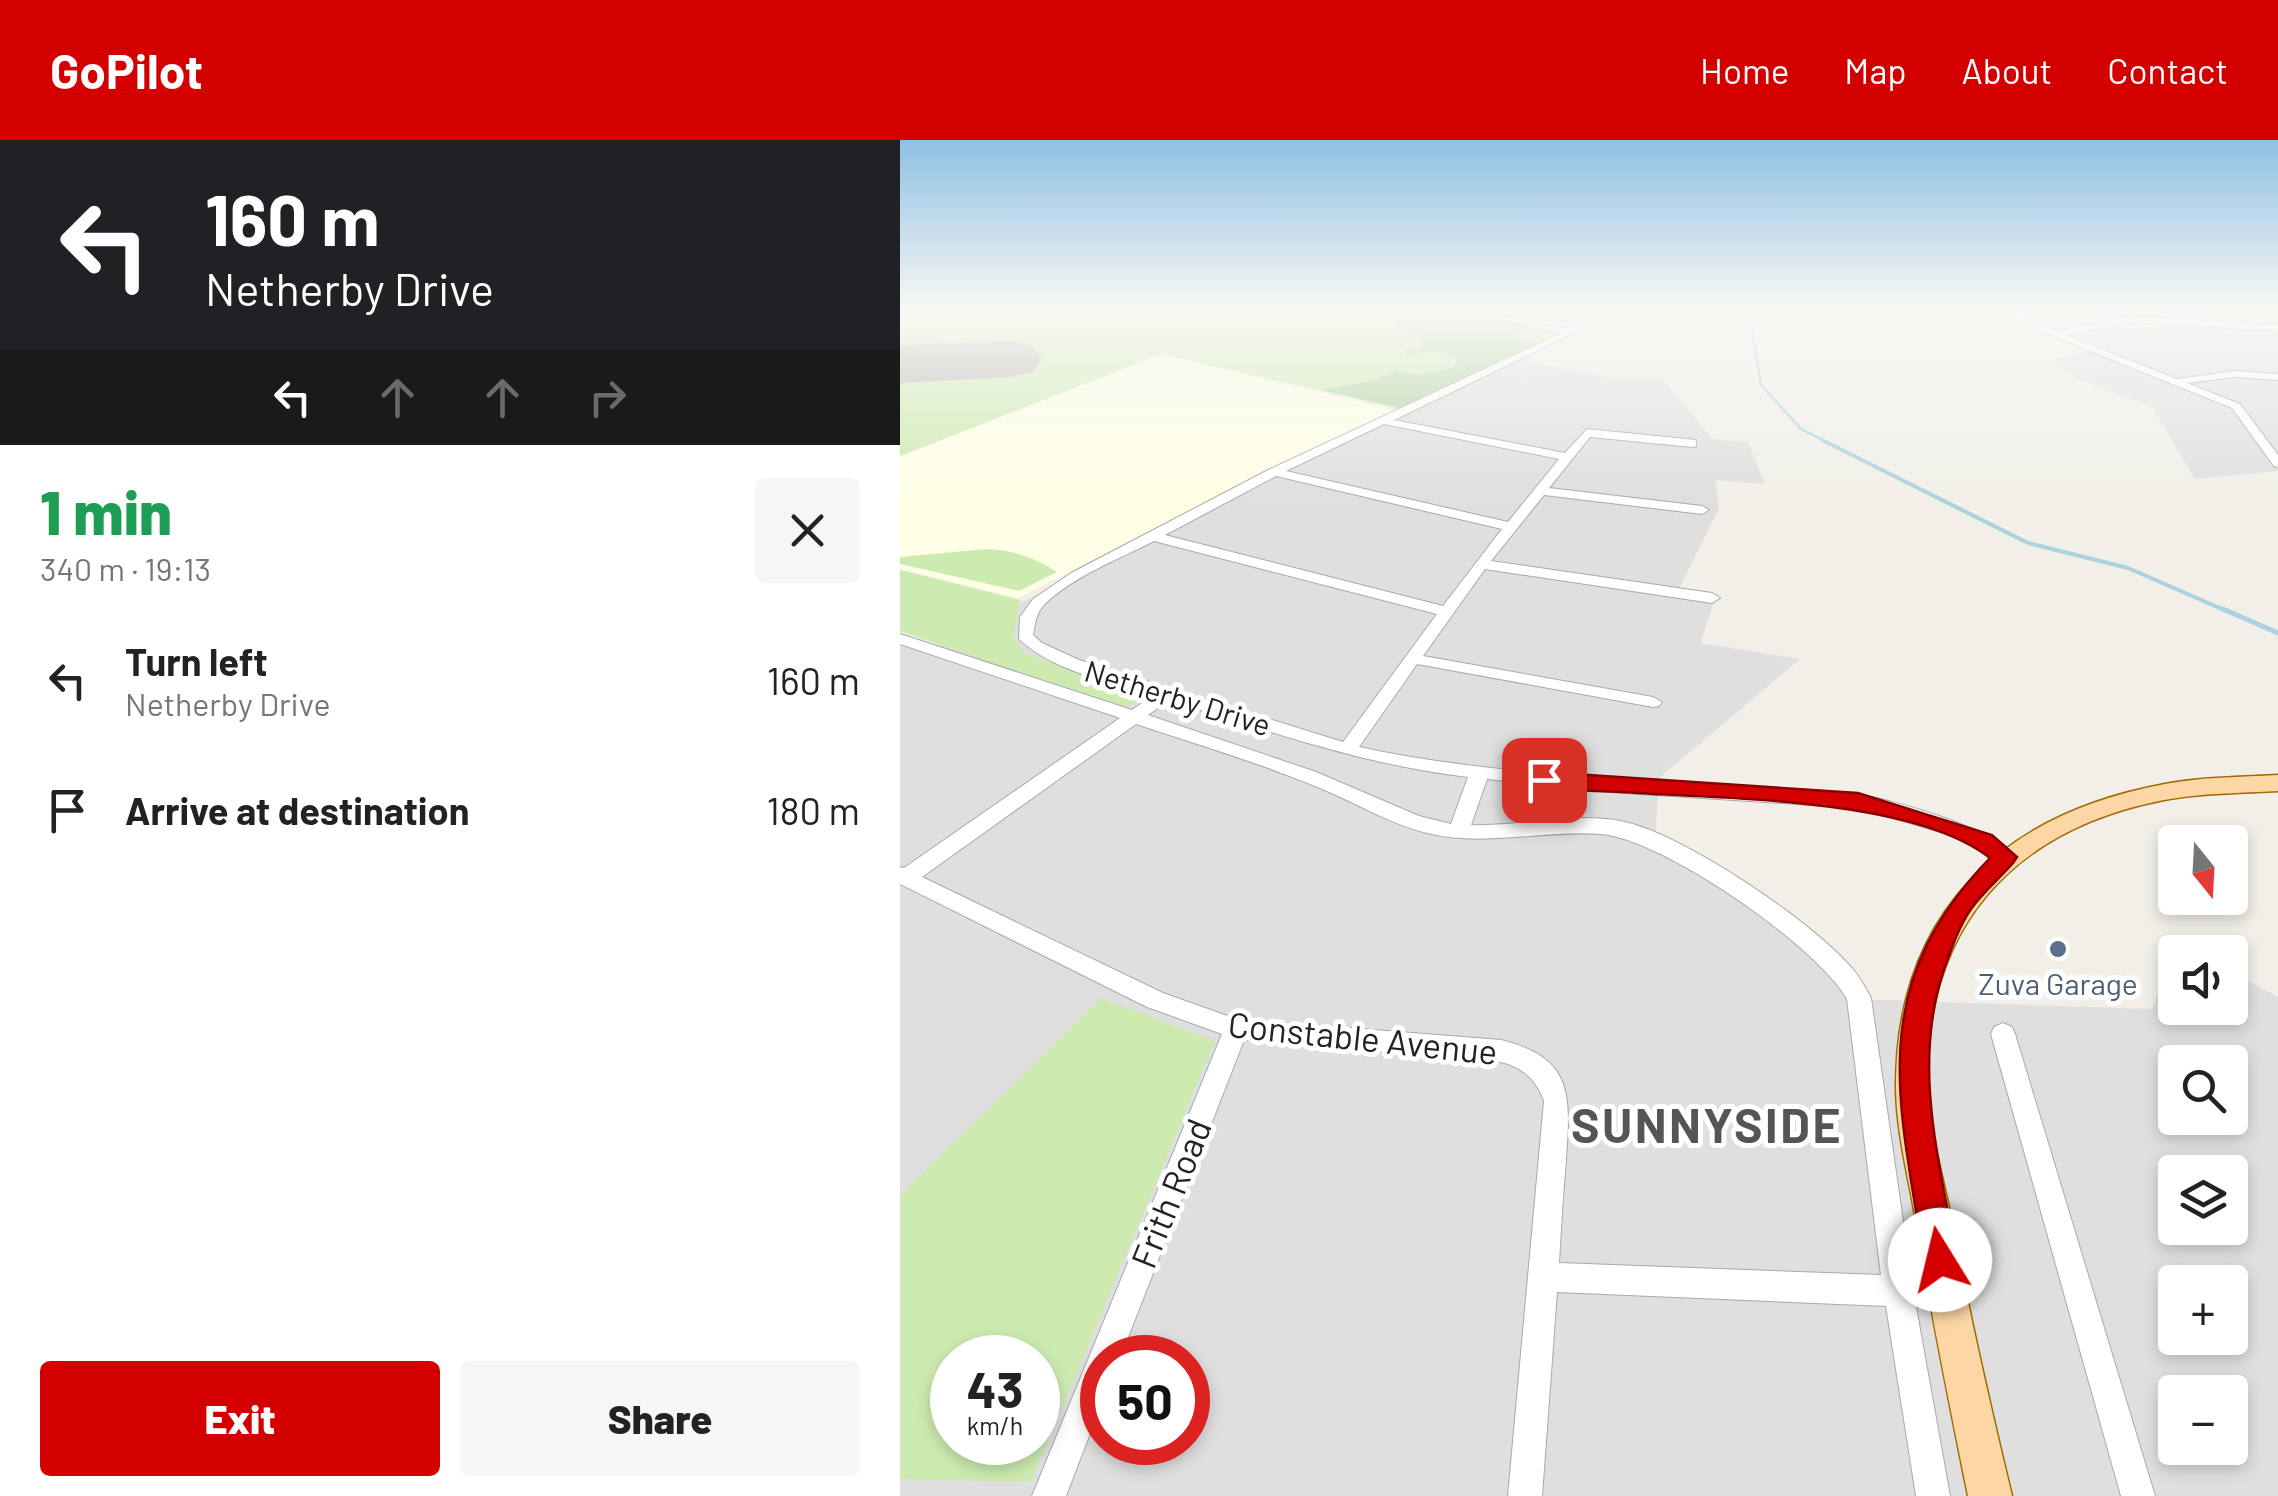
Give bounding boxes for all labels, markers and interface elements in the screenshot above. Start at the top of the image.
text: GoPilot [50,41,203,99]
text: Home [1700,49,1789,91]
text: Map [1844,49,1907,91]
text: About [1962,49,2052,91]
text: Contact [2107,49,2228,91]
text: 160 m [205,176,380,260]
icon: left [40,180,170,310]
text: Netherby Drive [205,261,494,315]
icon: left [265,370,320,425]
icon: ahead [370,370,425,425]
icon: ahead [475,370,530,425]
icon: right [580,370,635,425]
text: 1 min [40,475,172,547]
button: close [755,478,860,583]
text: 340 m · 19:13 [40,549,211,587]
text: Turn left [125,638,268,684]
street label: Netherby Drive [1081,652,1275,742]
icon: left [40,653,95,708]
text: 160 m [767,657,860,703]
text: Netherby Drive [125,684,330,722]
pin [1502,738,1587,823]
icon: arrive [1517,753,1572,808]
icon: arrive [40,783,95,838]
text: Arrive at destination [125,787,470,833]
text: 180 m [766,787,860,833]
north arrow [2158,825,2248,915]
map controls [2158,825,2248,1465]
button: sound [2158,935,2248,1025]
marker: Zuva Garage [2047,938,2069,960]
place label: Zuva Garage [1978,965,2138,1001]
street label: Constable Avenue [1226,1002,1500,1072]
button: search [2158,1045,2248,1135]
district label: SUNNYSIDE [1571,1095,1843,1153]
street label: Frith Road [1121,1112,1219,1274]
button: layers [2158,1155,2248,1245]
position arrow [1888,1208,1992,1312]
button: + [2158,1265,2248,1355]
speed limit sign: 50 [1080,1335,1210,1465]
text: 43 [966,1358,1024,1418]
button: Exit [40,1361,440,1476]
button: Share [460,1361,860,1476]
button: − [2158,1375,2248,1465]
text: km/h [967,1410,1023,1440]

